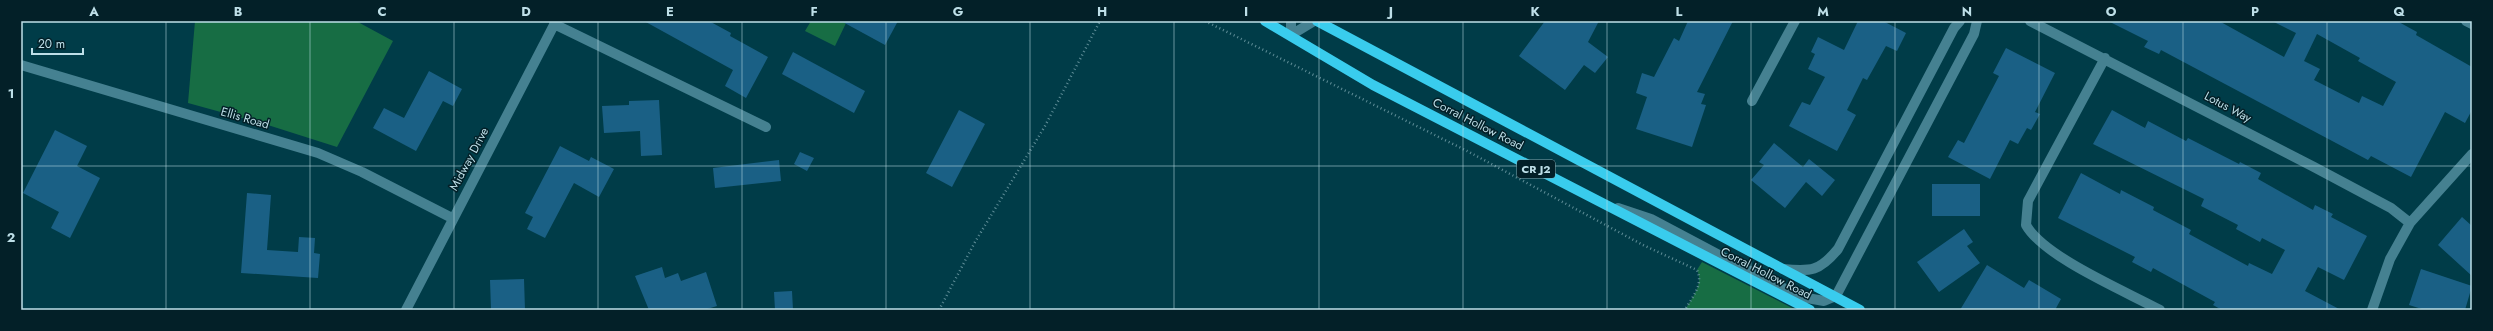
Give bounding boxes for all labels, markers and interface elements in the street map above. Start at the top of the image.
text: A [88,2,99,21]
text: B [234,2,243,21]
text: C [377,2,387,21]
text: D [521,2,531,21]
text: E [666,2,674,21]
text: F [810,2,818,21]
text: G [953,2,964,21]
text: H [1097,2,1107,21]
text: I [1244,2,1248,21]
text: J [1386,2,1393,21]
text: K [1530,2,1540,21]
text: L [1676,2,1683,21]
text: M [1817,2,1829,21]
text: N [1962,2,1972,21]
text: O [2106,2,2117,21]
text: P [2251,2,2259,21]
text: Q [2393,2,2405,21]
scale bar [32,30,83,56]
text: 20 m [38,35,65,53]
text: 1 [8,84,14,103]
street label: Lotus Way [2201,87,2255,127]
street label: Corral Hollow Road [1429,93,1527,155]
street label: Ellis Road [219,103,271,133]
street label: Midway Drive [445,124,493,194]
road number: CR J2 [1517,160,1555,178]
text: 2 [7,228,15,247]
street label: Corral Hollow Road [1717,242,1815,304]

